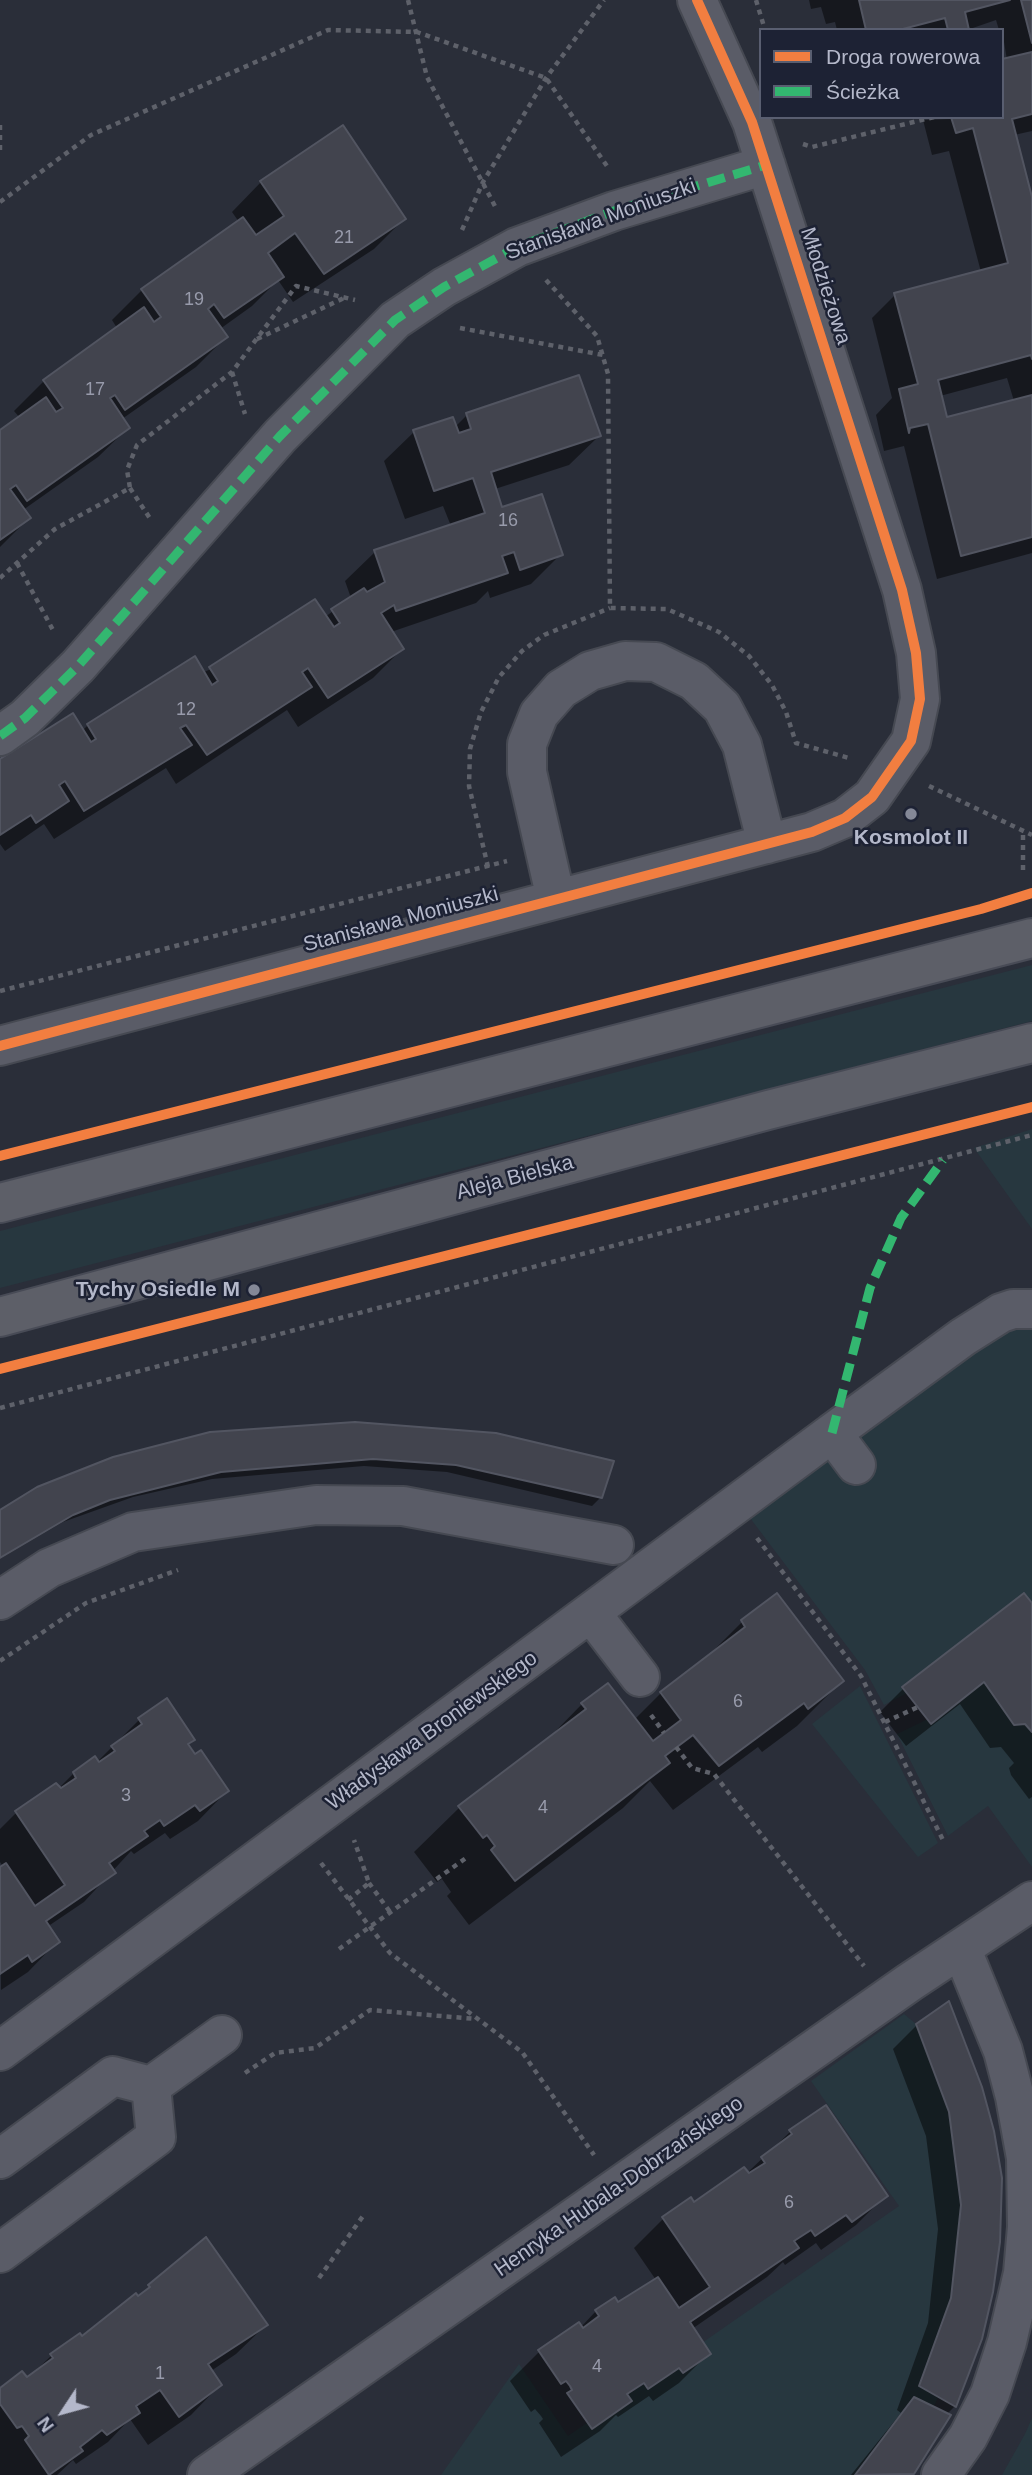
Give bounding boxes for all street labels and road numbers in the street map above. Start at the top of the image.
street label: Stanisława Moniuszki [502,174,700,266]
street label: Młodzieżowa [794,224,856,348]
street label: Stanisława Moniuszki [301,882,501,958]
street label: Aleja Bielska [454,1150,576,1206]
street label: Władysława Broniewskiego [322,1646,542,1816]
street label: Henryka Hubala-Dobrzańskiego [490,2091,748,2283]

